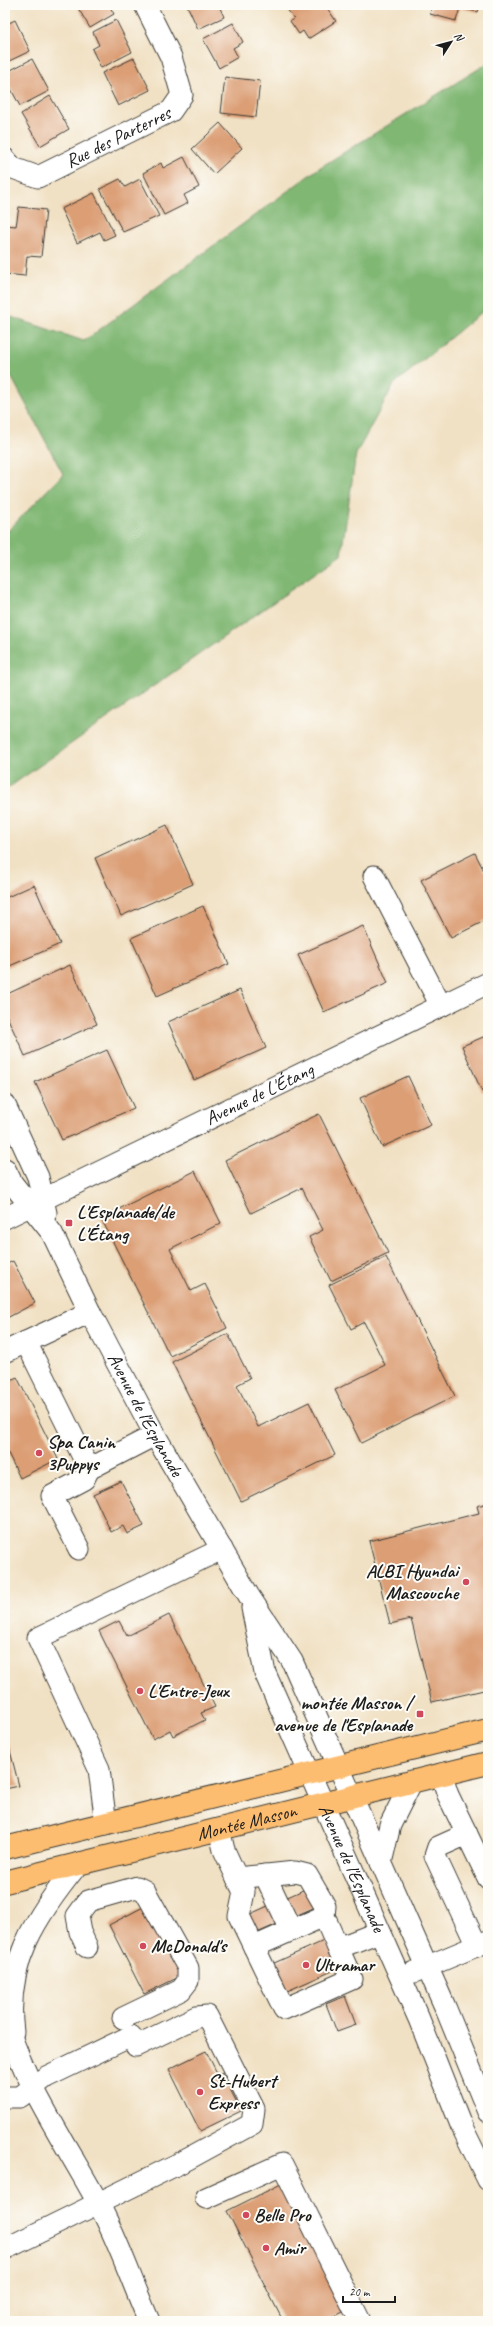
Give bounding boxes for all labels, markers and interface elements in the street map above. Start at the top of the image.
north arrow [431,22,471,62]
text: N [451,29,468,45]
street label: Rue des Parterres [62,100,177,173]
street label: Avenue de L'Étang [201,1057,319,1131]
place label: L'Esplanade/de L'Étang [77,1200,176,1246]
marker: L'Esplanade/de L'Étang [64,1218,74,1228]
street label: Avenue de l'Esplanade [102,1349,190,1482]
place label: Spa Canin 3Puppys [47,1430,116,1476]
marker: Spa Canin 3Puppys [34,1448,44,1458]
place label: ALBI Hyundai Mascouche [366,1559,460,1605]
marker: ALBI Hyundai Mascouche [461,1577,471,1587]
place label: L'Entre-Jeux [148,1679,230,1703]
marker: L'Entre-Jeux [135,1686,145,1696]
place label: montée Masson / avenue de l'Esplanade [274,1691,416,1737]
marker: montée Masson / avenue de l'Esplanade [415,1709,425,1719]
street label: Montée Masson [194,1798,300,1846]
street label: Avenue de l'Esplanade [313,1801,391,1937]
place label: McDonald's [151,1934,229,1958]
marker: McDonald's [138,1941,148,1951]
place label: Ultramar [314,1953,376,1977]
marker: Ultramar [301,1960,311,1970]
place label: St-Hubert Express [208,2069,279,2115]
marker: St-Hubert Express [195,2087,205,2097]
place label: Belle Pro [254,2203,312,2227]
marker: Belle Pro [241,2210,251,2220]
place label: Amir [274,2236,307,2260]
marker: Amir [261,2243,271,2253]
scale bar [343,2278,395,2304]
text: 20 m [349,2284,371,2300]

